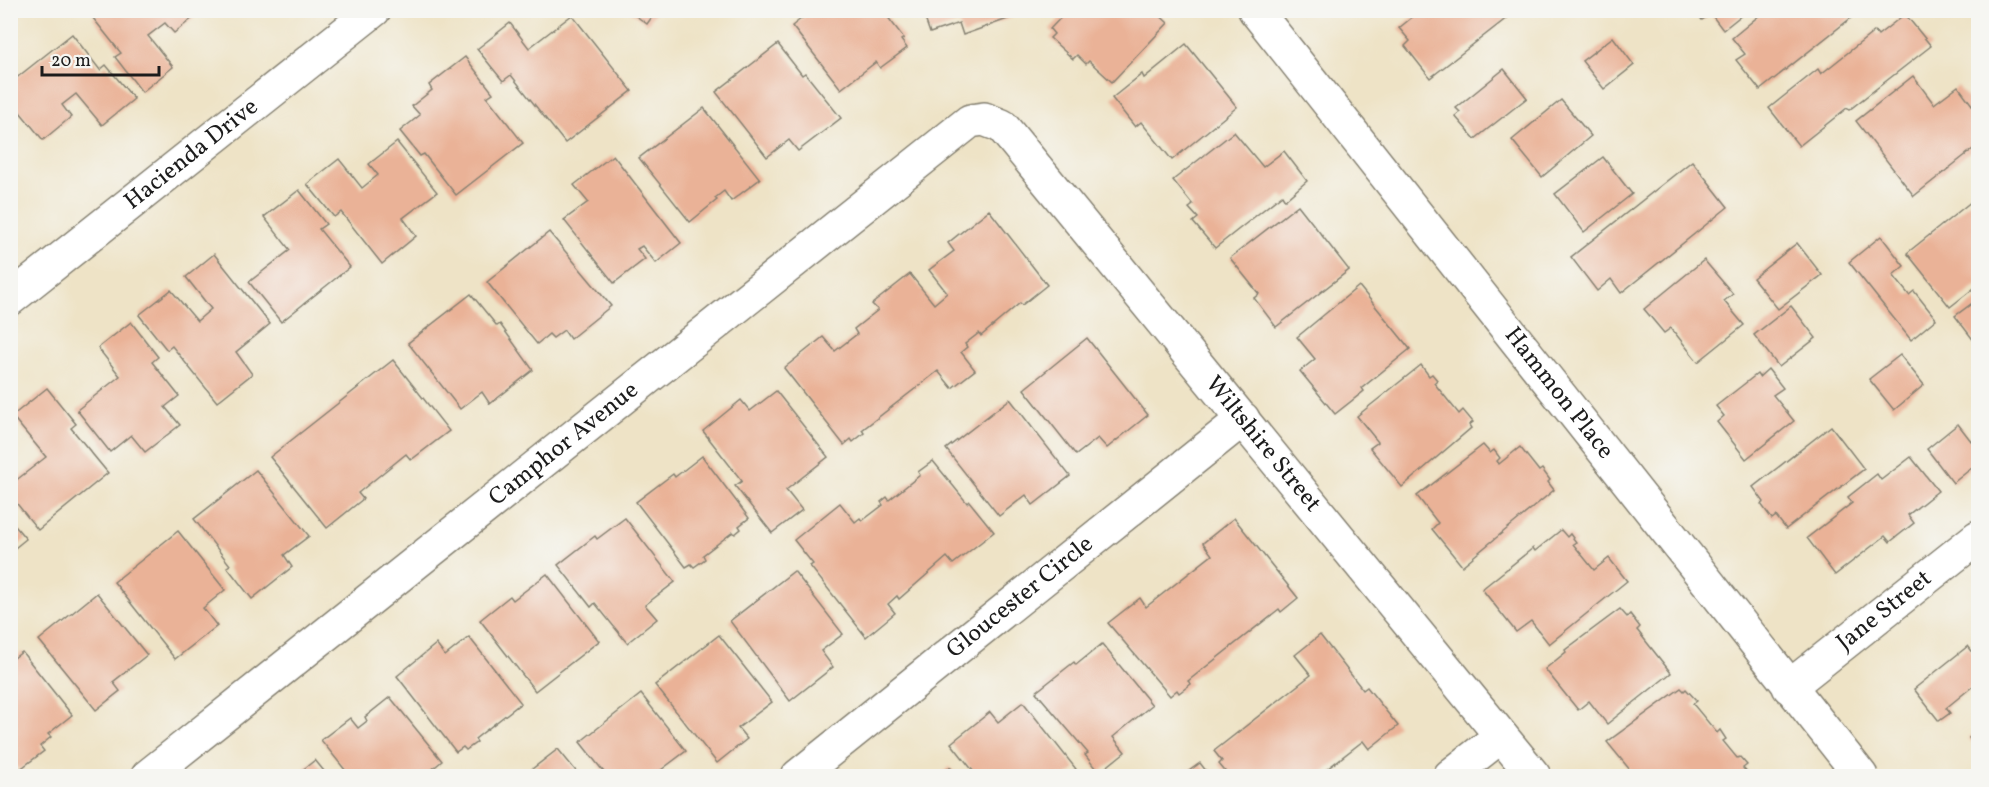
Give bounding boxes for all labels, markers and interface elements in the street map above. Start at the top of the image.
scale bar [42,39,159,77]
text: 20 m [51,49,91,74]
street label: Hacienda Drive [117,91,266,219]
street label: Hammon Place [1496,320,1621,467]
street label: Wiltshire Street [1196,369,1329,520]
street label: Camphor Avenue [482,374,646,515]
street label: Gloucester Circle [940,528,1101,667]
street label: Jane Street [1830,563,1940,660]

